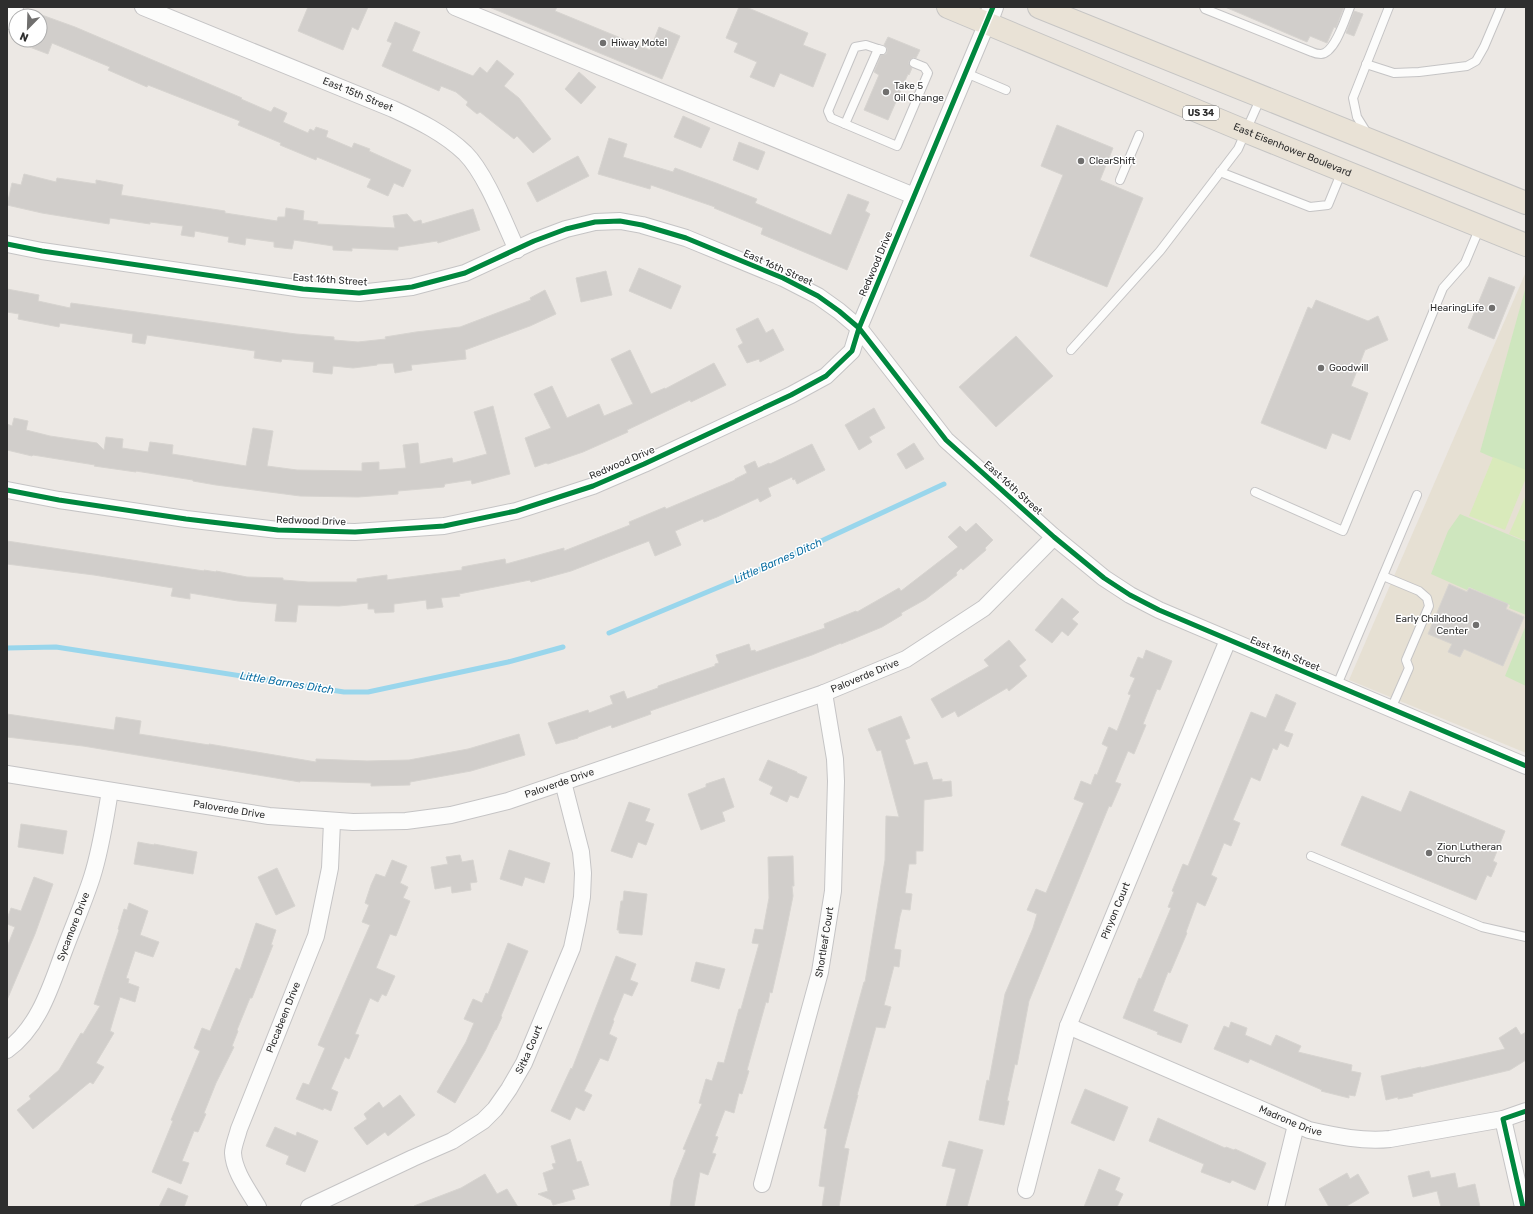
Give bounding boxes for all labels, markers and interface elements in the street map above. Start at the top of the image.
north arrow [8,8,48,48]
text: N [18,29,30,44]
place label: Hiway Motel [611,37,667,49]
marker: Hiway Motel [598,38,608,48]
street label: East 15th Street [321,75,395,114]
place label: Take 5 Oil Change [894,80,944,104]
marker: Take 5 Oil Change [881,87,891,97]
road number: US 34 [1183,106,1219,120]
street label: East Eisenhower Boulevard [1232,121,1353,180]
place label: ClearShift [1089,155,1136,167]
marker: ClearShift [1076,156,1086,166]
street label: Redwood Drive [857,229,895,299]
street label: East 16th Street [741,247,815,289]
street label: East 16th Street [292,271,368,289]
place label: HearingLife [1430,302,1484,314]
marker: HearingLife [1487,303,1497,313]
place label: Goodwill [1329,362,1369,374]
marker: Goodwill [1316,363,1326,373]
street label: Redwood Drive [587,444,657,482]
street label: East 16th Street [981,459,1045,518]
street label: Redwood Drive [276,514,347,528]
water label: Little Barnes Ditch [732,536,824,586]
place label: Early Childhood Center [1395,613,1468,637]
marker: Early Childhood Center [1471,620,1481,630]
street label: East 16th Street [1248,634,1322,674]
street label: Paloverde Drive [829,656,901,695]
water label: Little Barnes Ditch [239,669,335,697]
street label: Paloverde Drive [523,766,596,801]
street label: Paloverde Drive [192,798,266,821]
place label: Zion Lutheran Church [1437,841,1502,865]
marker: Zion Lutheran Church [1424,848,1434,858]
street label: Pinyon Court [1099,880,1133,941]
street label: Sycamore Drive [55,890,92,963]
street label: Shortleaf Court [813,906,836,979]
street label: Piccabeen Drive [264,980,303,1055]
street label: Sitka Court [513,1024,545,1076]
street label: Madrone Drive [1257,1103,1323,1139]

